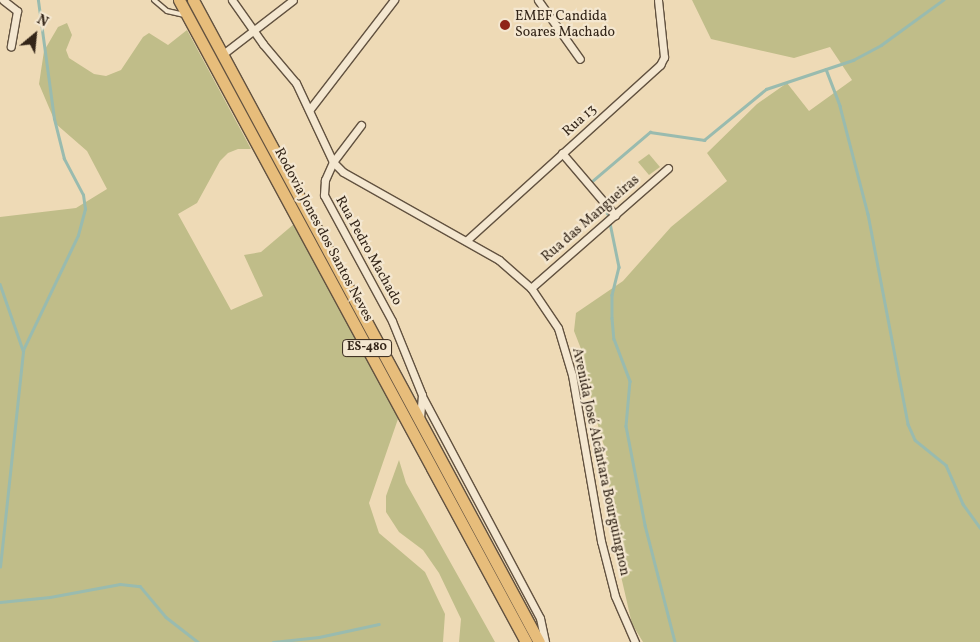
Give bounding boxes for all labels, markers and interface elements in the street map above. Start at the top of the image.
place label: EMEF Candida Soares Machado [515,9,615,41]
north arrow [10,10,60,60]
text: N [33,11,51,32]
marker: EMEF Candida Soares Machado [499,19,511,31]
street label: Rua 13 [560,101,600,141]
street label: Rodovia Jones dos Santos Neves [270,145,376,325]
street label: Rua das Mangueiras [539,172,643,266]
street label: Rua Pedro Machado [331,193,405,309]
road number: ES-480 [342,338,392,358]
street label: Avenida José Alcântara Bourguingnon [568,346,632,578]

